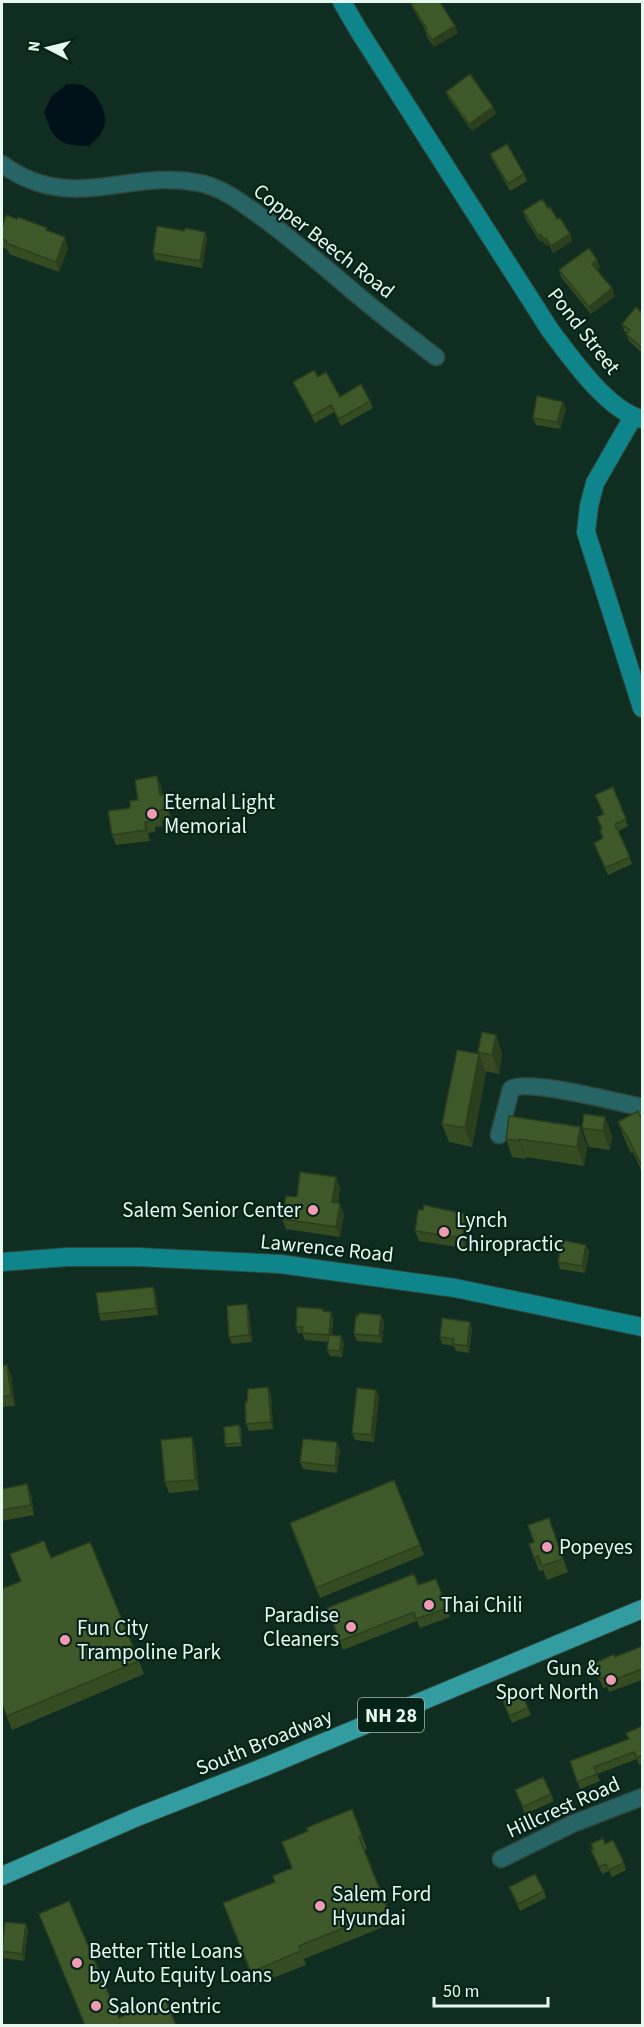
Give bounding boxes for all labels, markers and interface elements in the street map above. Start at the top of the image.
north arrow [18,18,78,78]
text: N [23,40,46,53]
street label: Copper Beech Road [247,176,401,306]
street label: Pond Street [541,281,627,381]
place label: Eternal Light Memorial [164,787,275,841]
marker: Eternal Light Memorial [145,807,159,821]
place label: Salem Senior Center [122,1195,302,1225]
marker: Salem Senior Center [306,1203,320,1217]
place label: Lynch Chiropractic [456,1205,564,1259]
marker: Lynch Chiropractic [437,1225,451,1239]
street label: Lawrence Road [259,1226,395,1270]
place label: Popeyes [559,1532,633,1562]
marker: Popeyes [540,1540,554,1554]
place label: Thai Chili [441,1590,523,1620]
marker: Thai Chili [422,1598,436,1612]
place label: Paradise Cleaners [263,1600,339,1654]
place label: Fun City Trampoline Park [77,1613,222,1667]
marker: Paradise Cleaners [344,1620,358,1634]
marker: Fun City Trampoline Park [58,1633,72,1647]
place label: Gun & Sport North [495,1653,599,1707]
marker: Gun & Sport North [604,1673,618,1687]
road number: NH 28 [358,1698,424,1732]
street label: South Broadway [191,1701,337,1783]
street label: Hillcrest Road [501,1769,625,1845]
place label: Salem Ford Hyundai [332,1879,431,1933]
marker: Salem Ford Hyundai [313,1899,327,1913]
place label: Better Title Loans by Auto Equity Loans [89,1936,272,1990]
marker: Better Title Loans by Auto Equity Loans [70,1956,84,1970]
scale bar [434,1970,548,2008]
text: 50 m [443,1979,479,2004]
place label: SalonCentric [108,1991,221,2021]
marker: SalonCentric [89,1999,103,2013]

